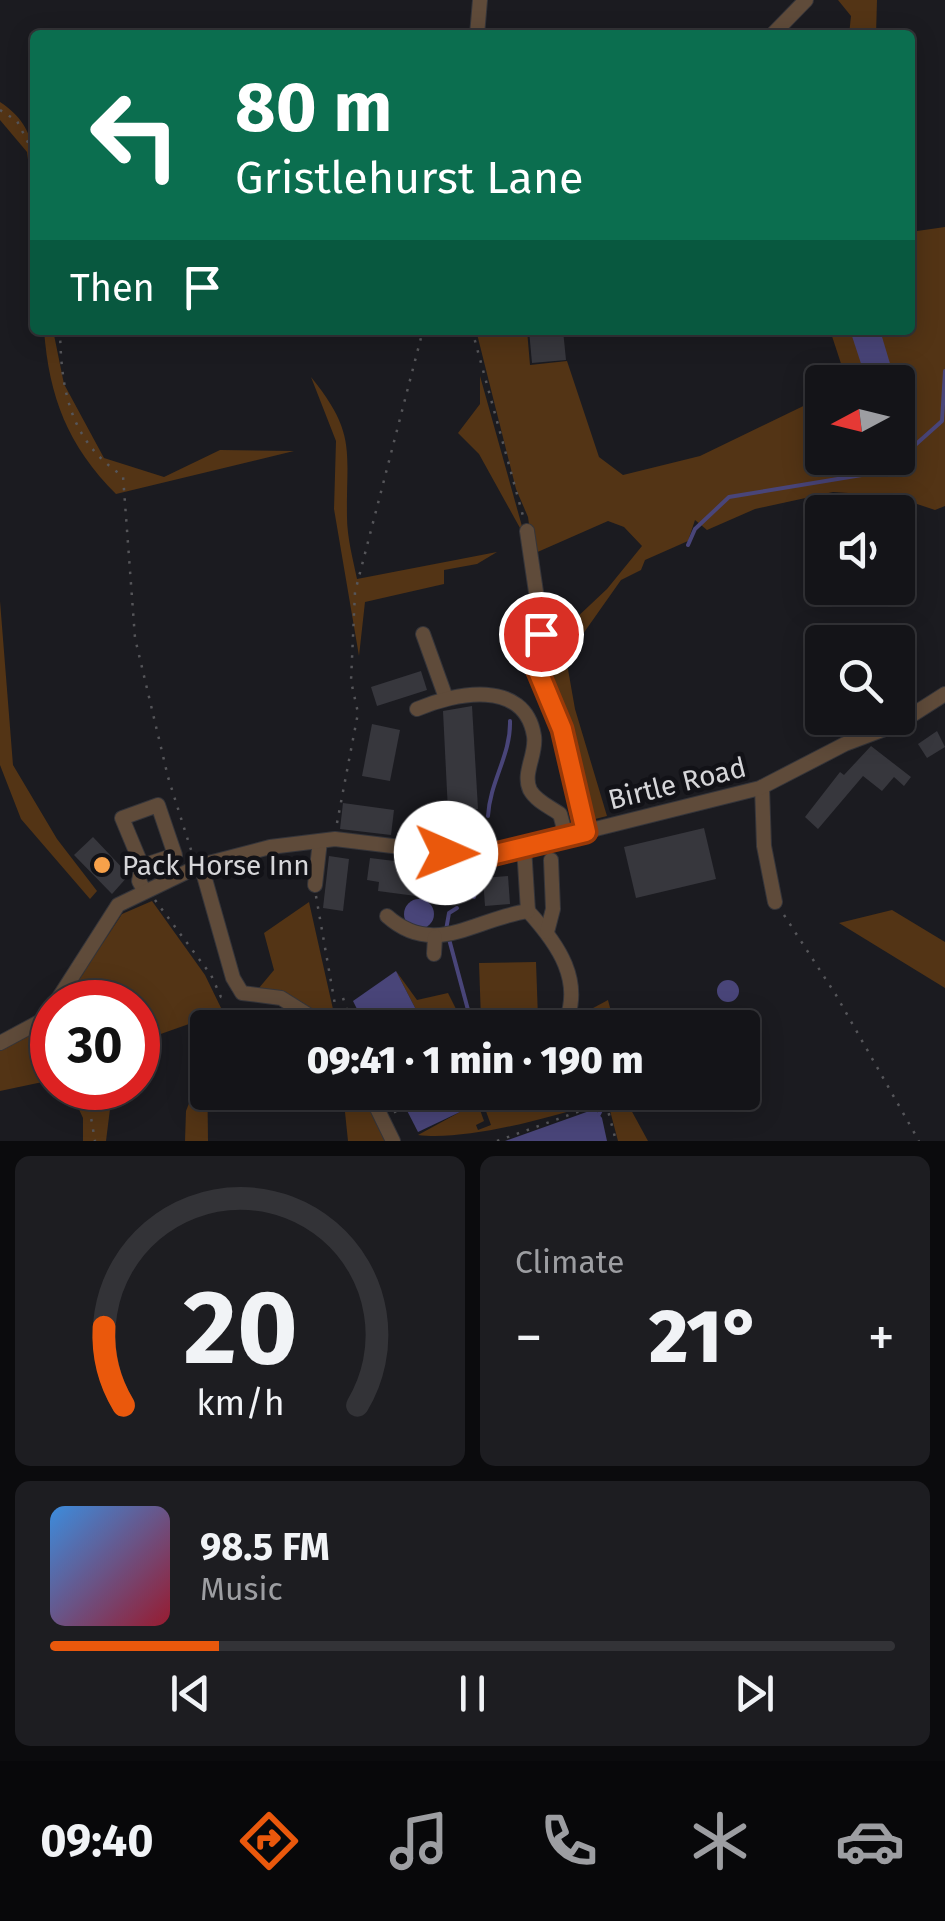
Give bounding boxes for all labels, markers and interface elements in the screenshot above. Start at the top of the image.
text: 80 m [235,66,392,150]
icon: left [70,70,200,200]
text: Gristlehurst Lane [235,151,584,205]
icon: arrive [175,260,230,315]
text: Then [70,265,155,311]
north arrow [805,365,915,475]
map controls [805,365,915,735]
button: sound [805,495,915,605]
pin [499,592,584,677]
icon: arrive [514,607,569,662]
button: search [805,625,915,735]
street label: Birtle Road [605,750,749,817]
position arrow [394,801,498,905]
place label: Pack Horse Inn [122,849,310,882]
marker: Pack Horse Inn [91,854,113,876]
speed limit sign: 30 [30,980,160,1110]
text: 09:41 · 1 min · 190 m [307,1037,643,1083]
text: Climate [515,1243,624,1281]
text: 20 [183,1266,297,1391]
text: 21° [649,1292,761,1382]
text: − [515,1305,543,1371]
text: + [868,1305,895,1371]
text: km/h [196,1382,284,1424]
text: 98.5 FM [200,1524,330,1570]
text: Music [200,1570,283,1608]
icon: previous [163,1666,218,1721]
icon: pause [445,1666,500,1721]
icon: next [727,1666,782,1721]
icon: directions [234,1806,304,1876]
icon: music [384,1806,454,1876]
icon: phone [534,1806,604,1876]
icon: climate [685,1806,755,1876]
icon: car [835,1806,905,1876]
text: 09:40 [40,1814,154,1868]

